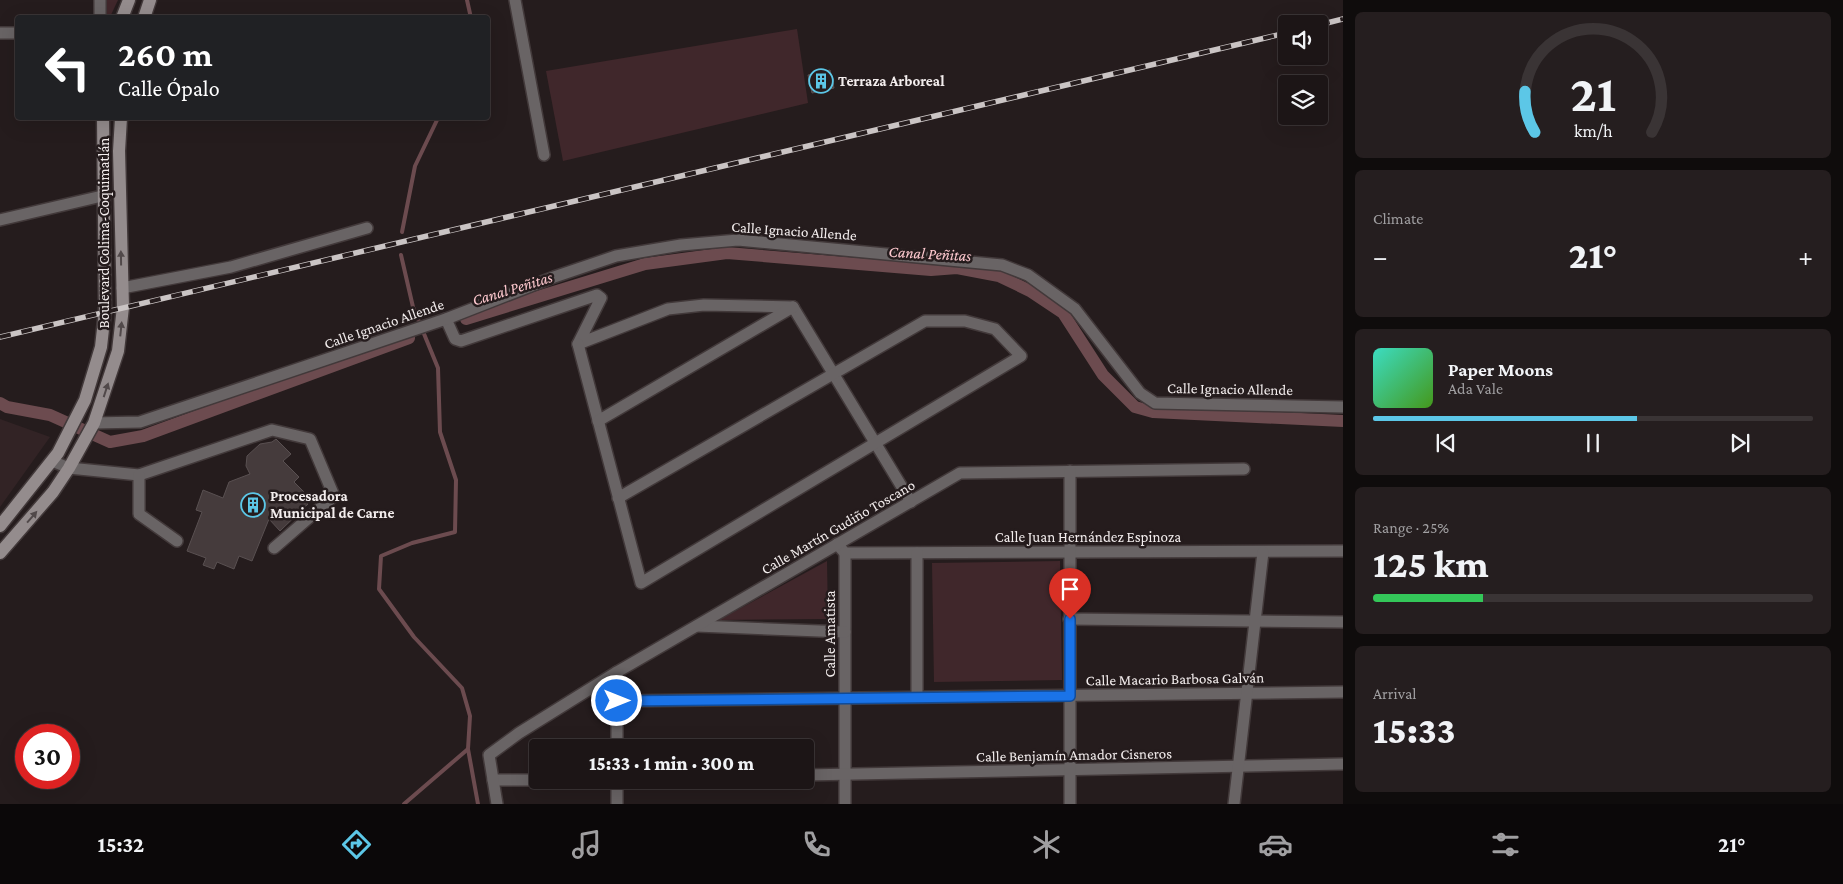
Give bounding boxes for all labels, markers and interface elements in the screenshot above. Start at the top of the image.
map controls [1278,15,1328,125]
button: sound [1278,15,1328,65]
icon: left [35,35,100,100]
text: 260 m [118,35,213,74]
text: 21 [1570,64,1616,122]
building icon: Terraza Arboreal [808,68,834,94]
place label: Terraza Arboreal [838,73,945,89]
button: layers [1278,75,1328,125]
text: Calle Ópalo [118,76,220,101]
text: km/h [1574,121,1613,141]
street label: Boulevard Colima-Coquimatlán [96,138,113,328]
text: Climate [1373,210,1423,227]
street label: Calle Ignacio Allende [731,219,858,244]
text: 21° [1569,234,1617,276]
text: − [1373,241,1388,272]
text: + [1798,241,1813,272]
water label: Canal Peñitas [888,243,972,264]
one-way arrow [117,250,125,266]
water label: Canal Peñitas [470,268,554,309]
street label: Calle Ignacio Allende [322,296,447,353]
one-way arrow [117,320,125,336]
text: Paper Moons [1448,359,1553,380]
street label: Calle Ignacio Allende [1167,380,1293,399]
text: Ada Vale [1448,380,1503,397]
one-way arrow [102,382,110,397]
icon: previous [1432,429,1460,457]
icon: pause [1579,429,1607,457]
icon: next [1726,429,1754,457]
street label: Calle Martín Gudiño Toscano [758,476,918,578]
place label: Procesadora Municipal de Carne [270,488,394,521]
building icon: Procesadora Municipal de Carne [240,492,266,518]
one-way arrow [26,511,38,523]
text: Range · 25% [1373,519,1449,536]
street label: Calle Juan Hernández Espinoza [995,529,1181,546]
text: 125 km [1373,543,1488,585]
pin [1049,568,1091,619]
icon: arrive [1056,575,1084,603]
street label: Calle Amatista [822,590,838,678]
street label: Calle Macario Barbosa Galván [1086,669,1264,689]
position arrow [590,674,642,726]
text: Arrival [1373,685,1417,702]
text: 15:33 [1373,709,1456,751]
speed limit sign: 30 [15,724,80,789]
street label: Calle Benjamín Amador Cisneros [976,745,1172,766]
text: 15:33 · 1 min · 300 m [589,753,754,774]
icon: directions [339,827,374,862]
icon: music [569,827,604,862]
icon: phone [799,827,834,862]
icon: climate [1029,827,1064,862]
icon: car [1258,827,1293,862]
icon: filters [1488,827,1523,862]
text: 15:32 [97,832,144,857]
text: 21° [1718,832,1745,857]

